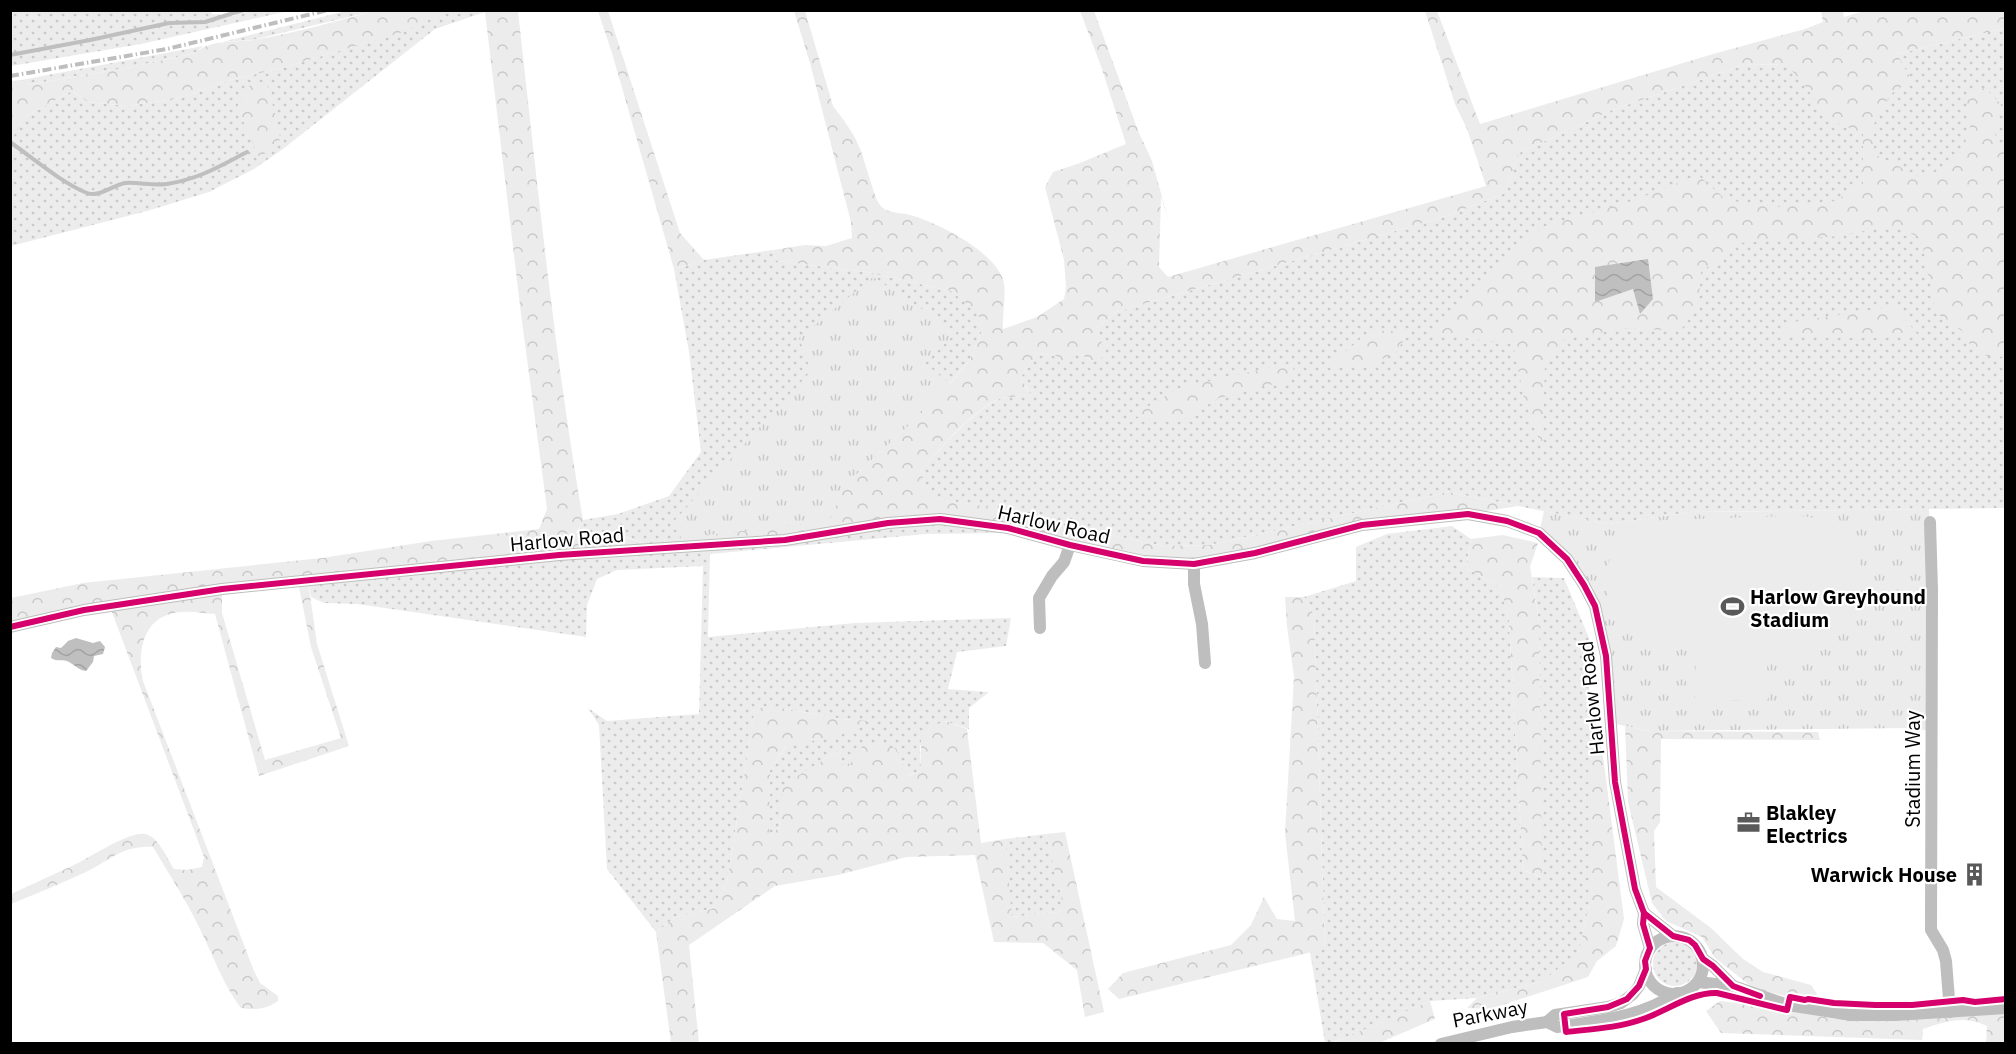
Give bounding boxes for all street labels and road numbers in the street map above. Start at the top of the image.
street label: Harlow Road [995,498,1113,550]
street label: Harlow Road [509,521,625,557]
street label: Harlow Road [1572,640,1610,756]
street label: Stadium Way [1899,710,1926,828]
street label: Parkway [1450,992,1530,1034]

